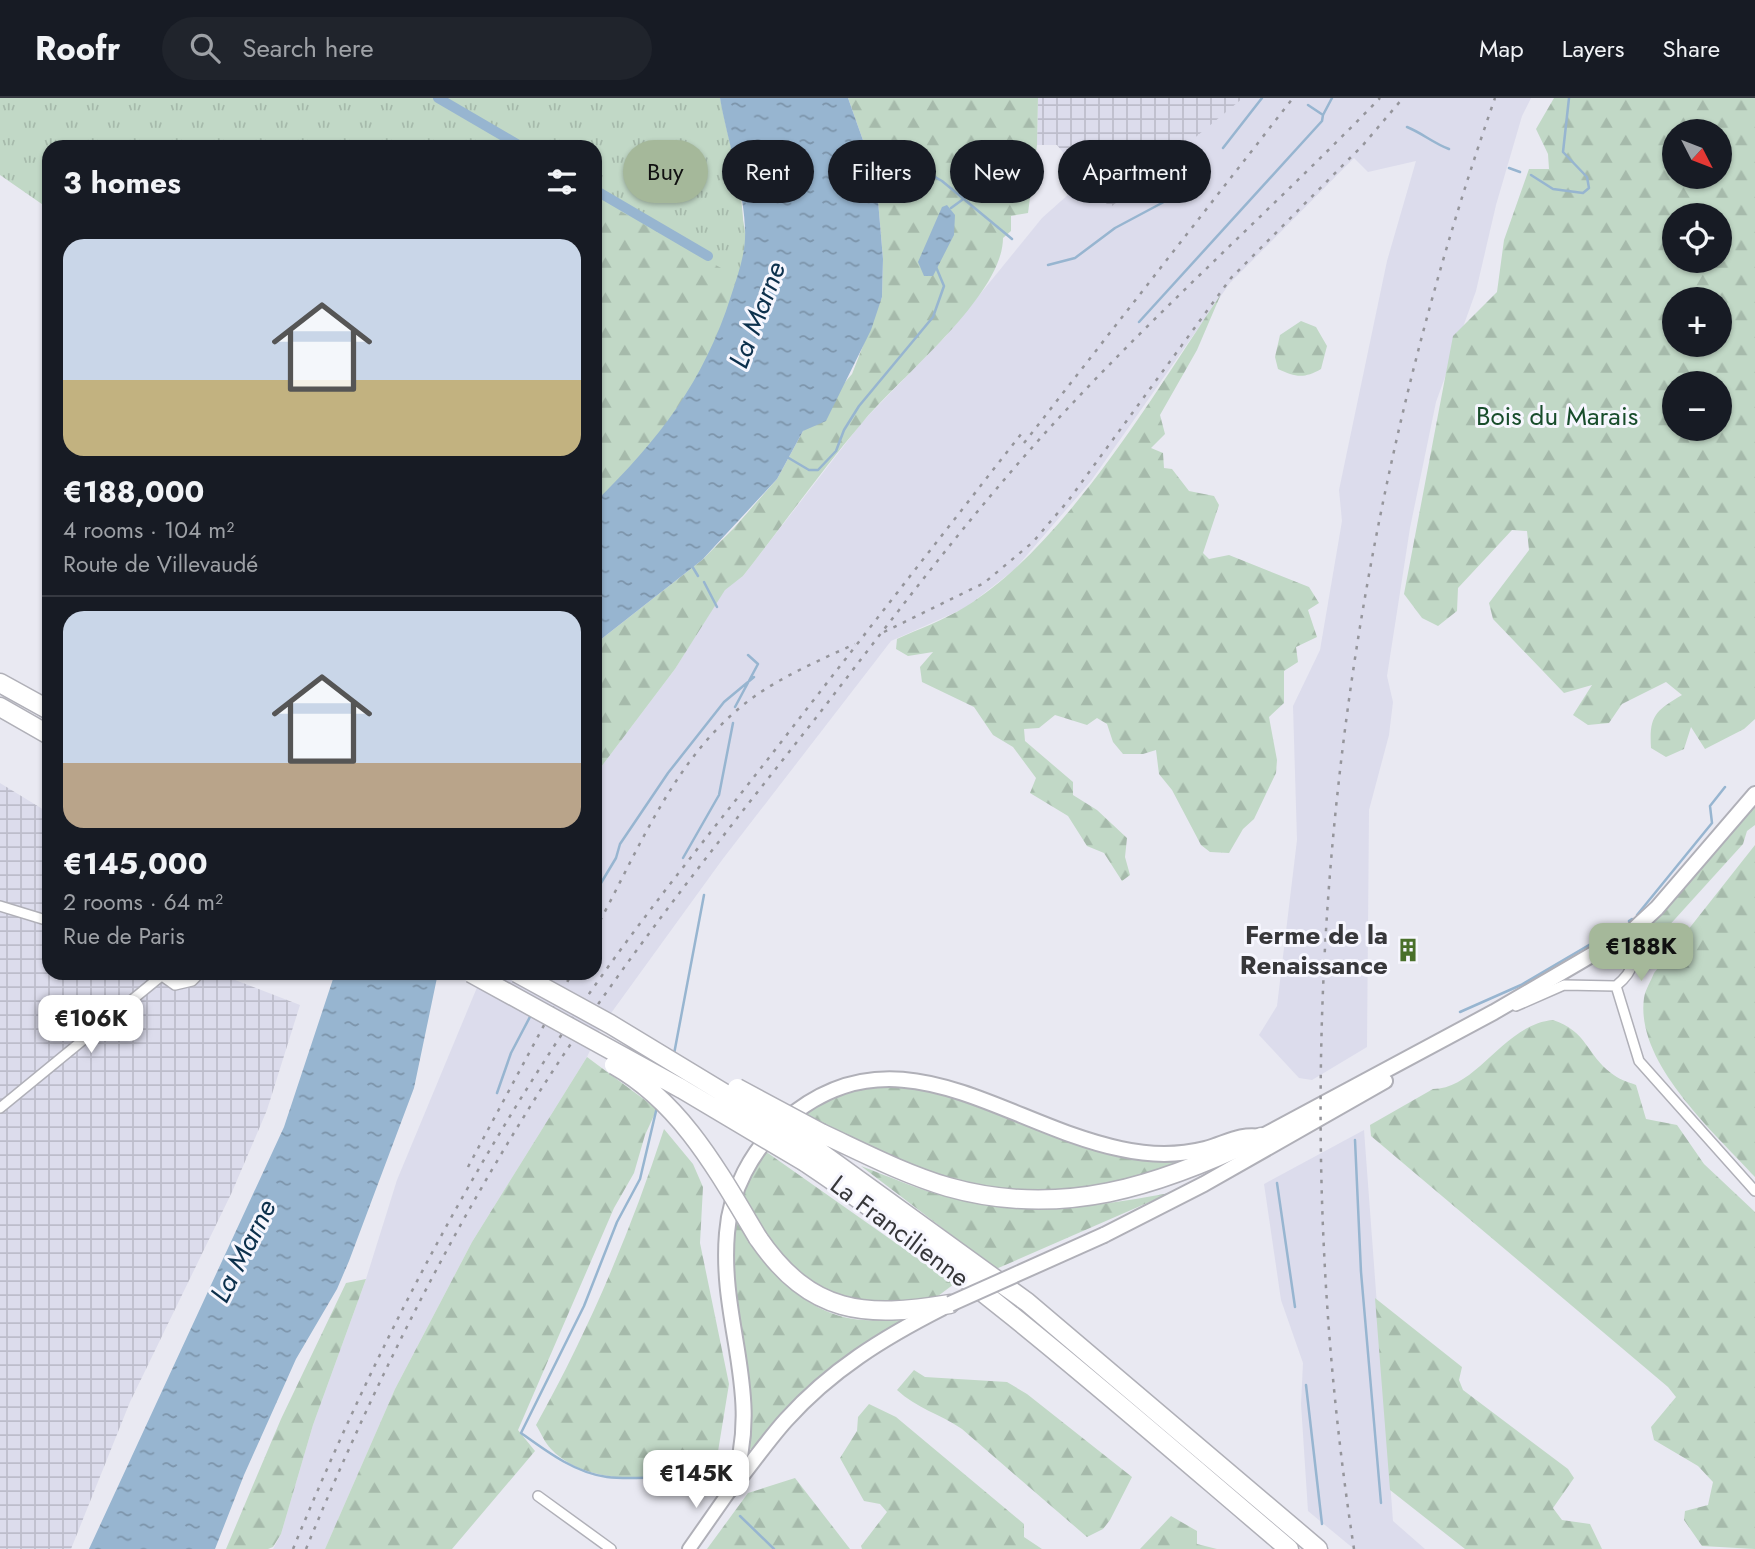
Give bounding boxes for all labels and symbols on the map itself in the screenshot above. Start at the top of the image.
north arrow [1662,119,1732,189]
water label: La Marne [718,256,796,374]
park label: Bois du Marais [1476,397,1638,435]
place label: Ferme de la Renaissance [1240,916,1388,984]
pin: €188K [1592,924,1690,983]
building icon: Ferme de la Renaissance [1394,936,1422,964]
pin: €106K [42,996,140,1055]
street label: La Francilienne [822,1166,978,1296]
water label: La Marne [199,1192,287,1310]
pin: €145K [647,1450,745,1510]

